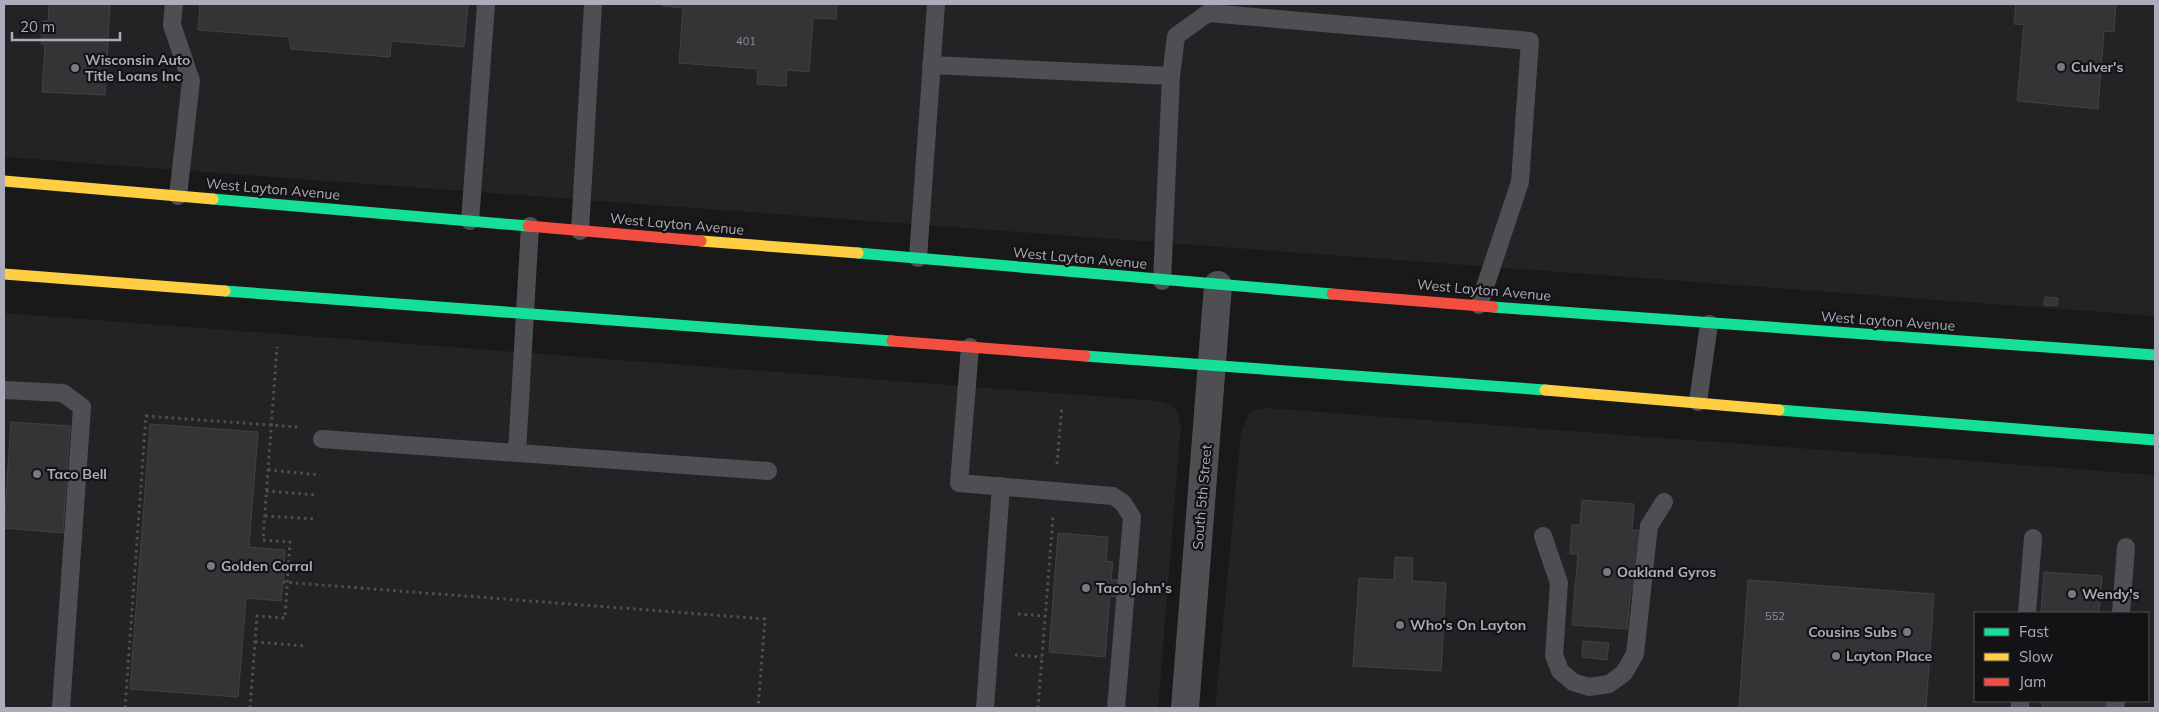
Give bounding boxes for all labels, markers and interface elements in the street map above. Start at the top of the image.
scale bar [12,10,120,42]
text: 20 m [20,17,55,36]
house number: 401 [736,34,756,48]
place label: Wisconsin Auto Title Loans Inc [85,51,190,85]
place label: Culver's [2071,58,2123,76]
marker: Culver's [2055,61,2067,73]
marker: Wisconsin Auto Title Loans Inc [69,62,81,74]
street label: West Layton Avenue [205,174,341,204]
street label: West Layton Avenue [609,209,745,239]
street label: West Layton Avenue [1012,243,1148,273]
street label: West Layton Avenue [1416,275,1552,305]
street label: West Layton Avenue [1820,307,1956,335]
street label: South 5th Street [1188,444,1216,550]
place label: Taco Bell [47,465,107,483]
marker: Taco Bell [31,468,43,480]
place label: Golden Corral [221,557,313,575]
marker: Golden Corral [205,560,217,572]
place label: Oakland Gyros [1617,563,1716,581]
marker: Oakland Gyros [1601,566,1613,578]
place label: Taco John's [1096,579,1172,597]
marker: Taco John's [1080,582,1092,594]
place label: Wendy's [2082,585,2140,603]
marker: Wendy's [2066,588,2078,600]
house number: 552 [1765,609,1785,623]
legend [1974,612,2149,702]
place label: Who's On Layton [1410,616,1526,634]
marker: Who's On Layton [1394,619,1406,631]
text: Fast [2019,622,2049,641]
place label: Cousins Subs [1808,623,1897,641]
marker: Cousins Subs [1901,626,1913,638]
place label: Layton Place [1846,647,1933,665]
text: Slow [2019,647,2053,666]
marker: Layton Place [1830,650,1842,662]
text: Jam [2019,672,2046,691]

